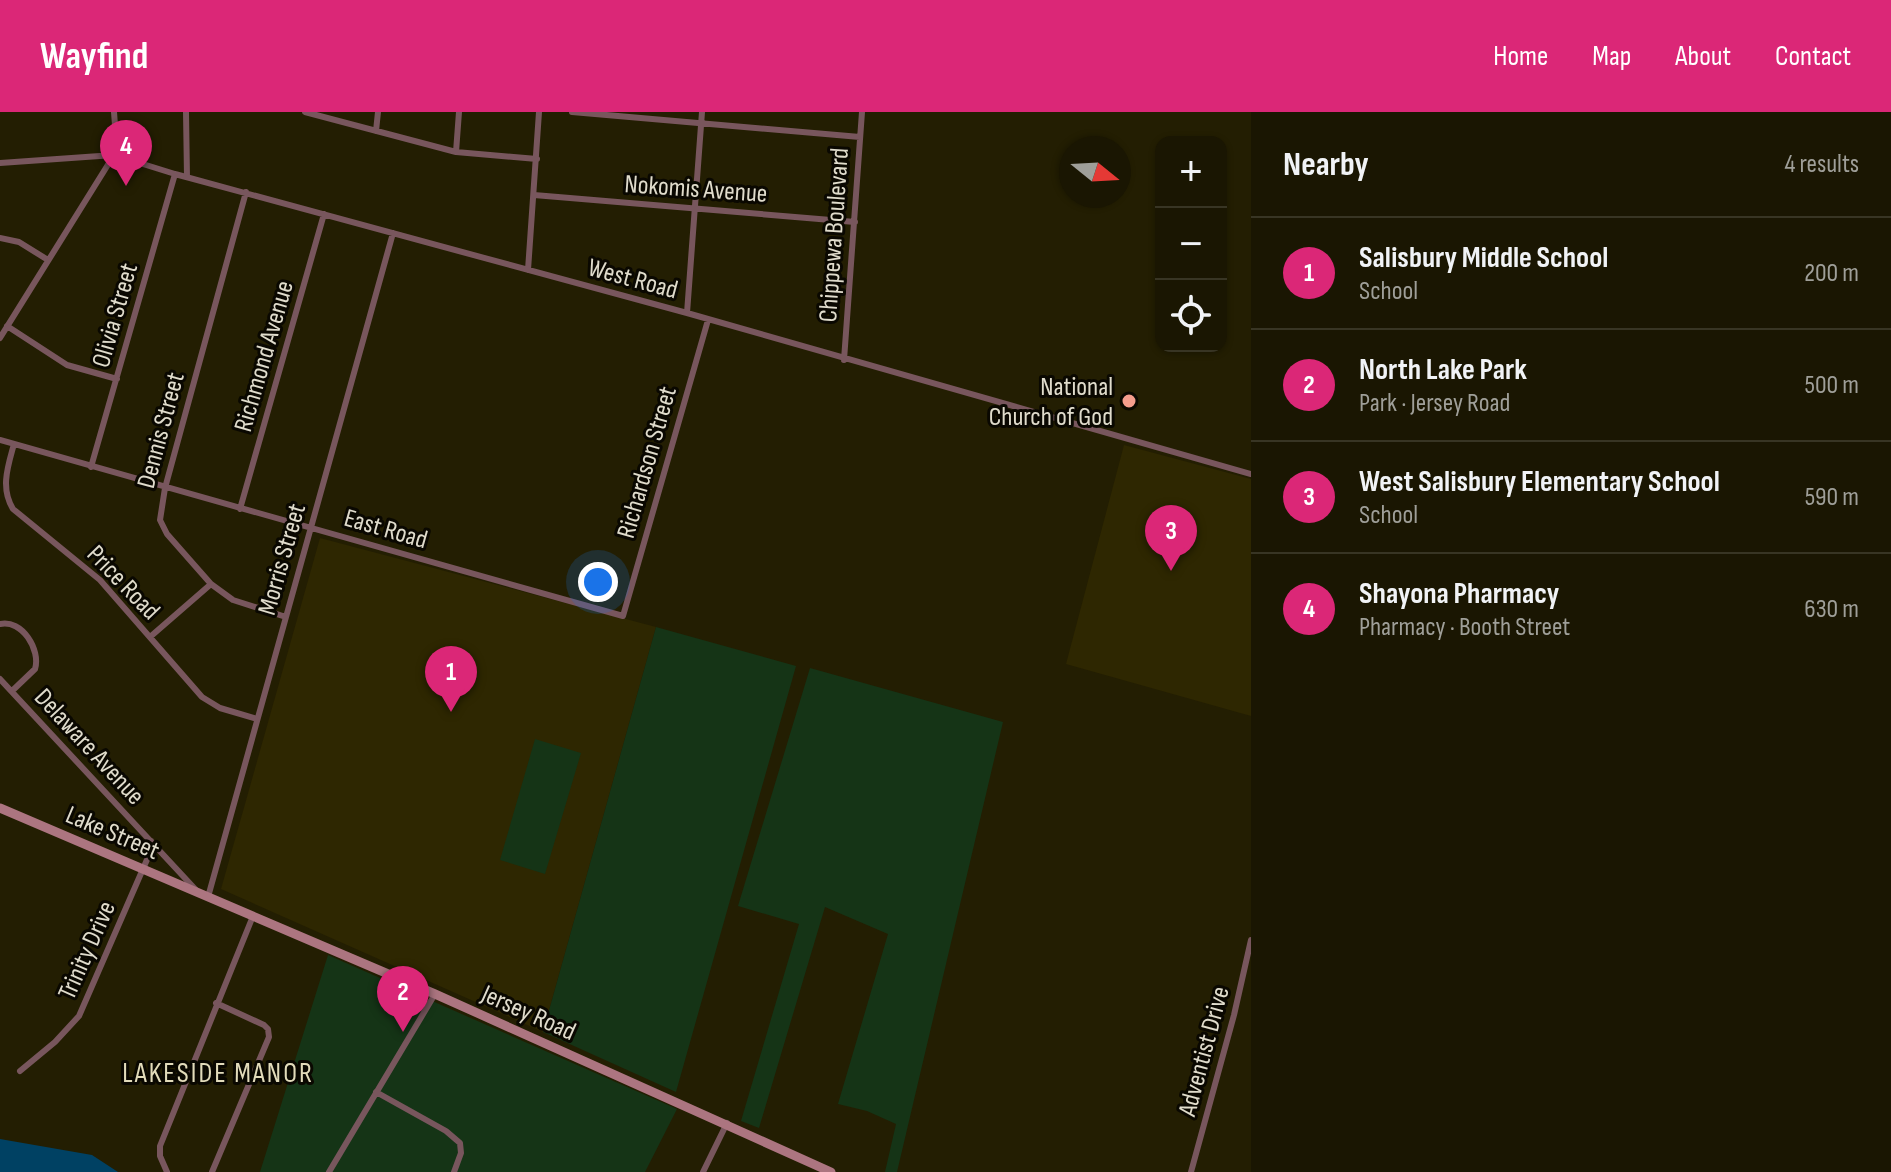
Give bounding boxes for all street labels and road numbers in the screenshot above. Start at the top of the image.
street label: Chippewa Boulevard [813,147,856,323]
street label: Nokomis Avenue [624,169,768,210]
street label: West Road [584,253,681,306]
street label: Olivia Street [86,260,145,371]
street label: Richmond Avenue [228,277,301,435]
street label: Dennis Street [131,369,192,492]
street label: Richardson Street [611,383,684,542]
street label: Morris Street [252,500,313,619]
street label: East Road [340,503,431,556]
street label: Price Road [80,539,166,627]
street label: Delaware Avenue [27,683,151,812]
street label: Lake Street [61,800,164,867]
street label: Trinity Drive [52,897,123,1005]
street label: Jersey Road [476,978,580,1048]
street label: Adventist Drive [1172,983,1237,1121]

